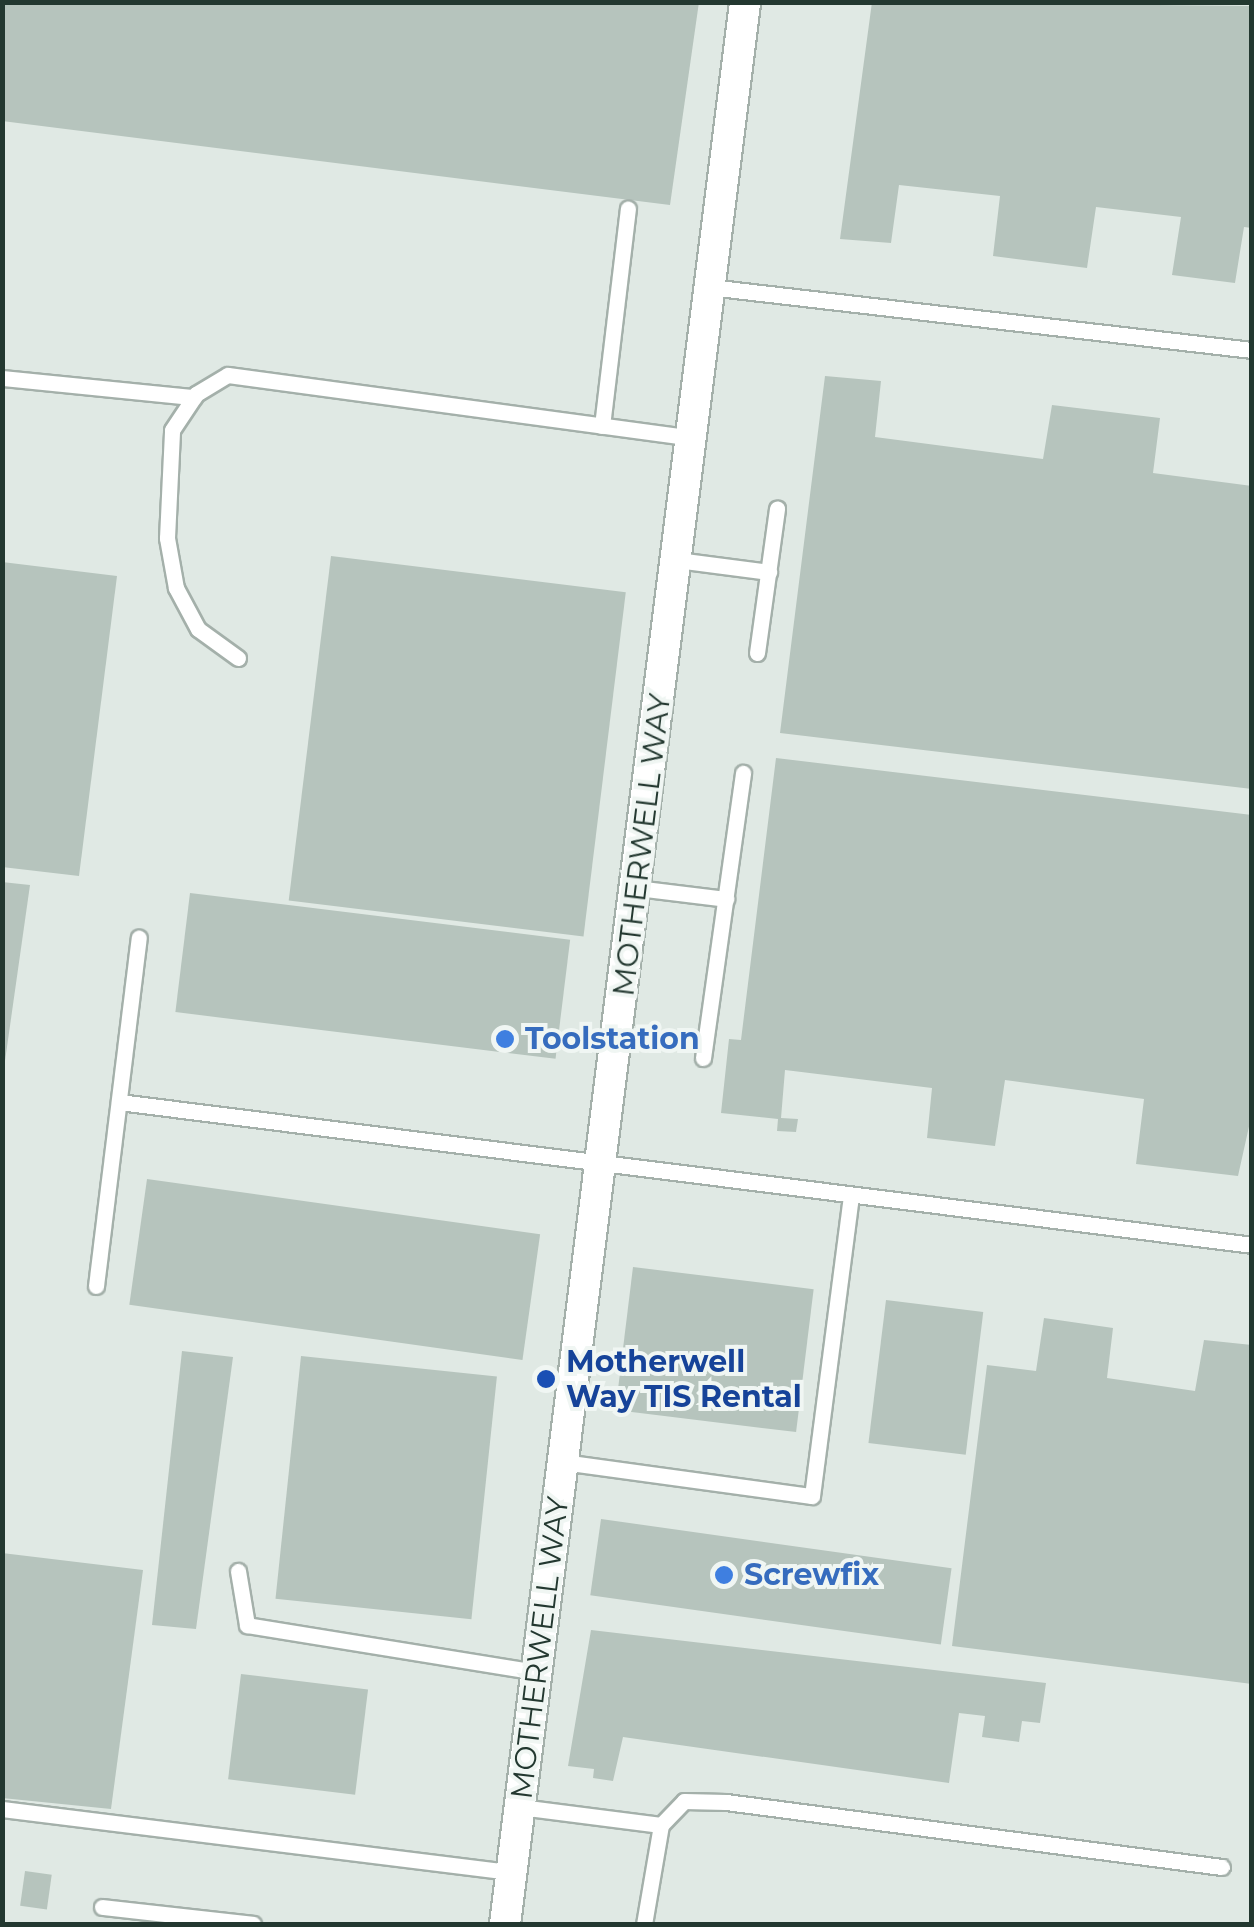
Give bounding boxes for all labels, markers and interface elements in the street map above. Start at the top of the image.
street label: MOTHERWELL WAY [606,692,678,998]
place label: Toolstation [525,1021,700,1057]
marker: Toolstation [494,1028,516,1050]
place label: Motherwell Way TIS Rental [566,1344,802,1414]
marker: Motherwell Way TIS Rental [535,1368,557,1390]
street label: MOTHERWELL WAY [504,1495,576,1801]
place label: Screwfix [744,1557,879,1593]
marker: Screwfix [713,1564,735,1586]

